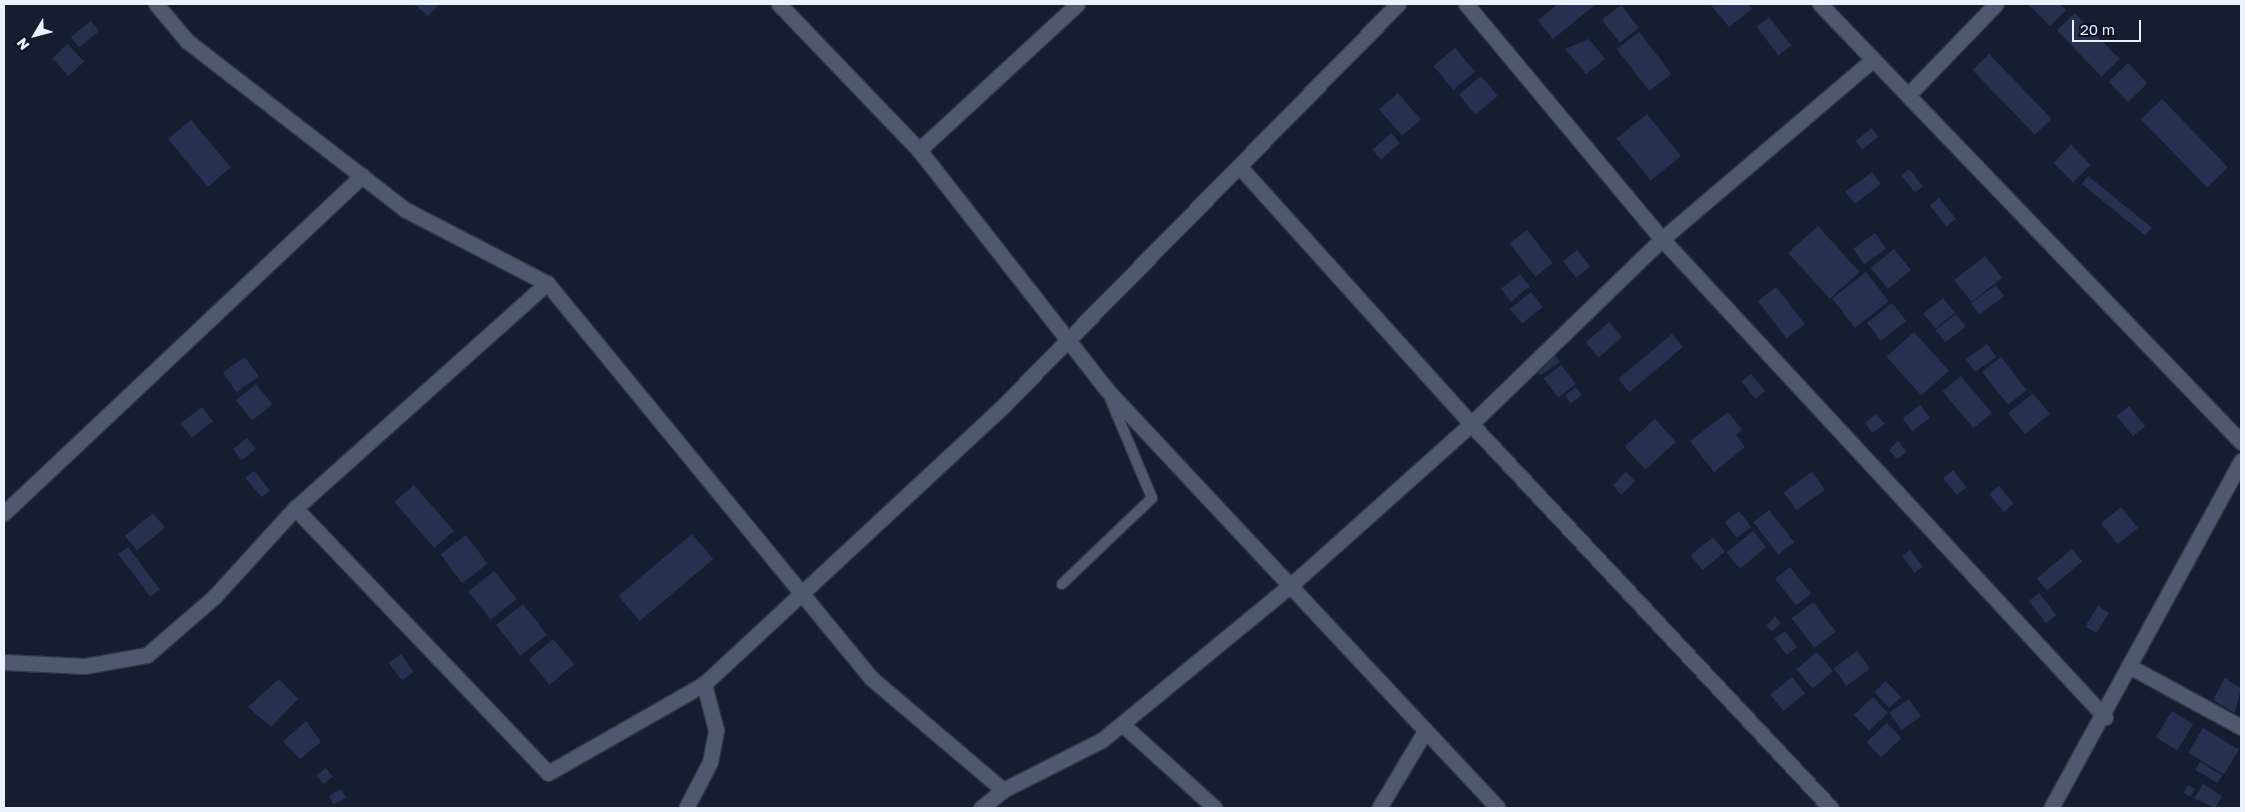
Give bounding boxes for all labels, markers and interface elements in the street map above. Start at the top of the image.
north arrow [10,10,60,60]
scale bar [2075,10,2144,42]
text: 20 m [2080,20,2115,38]
text: N [13,35,33,54]

